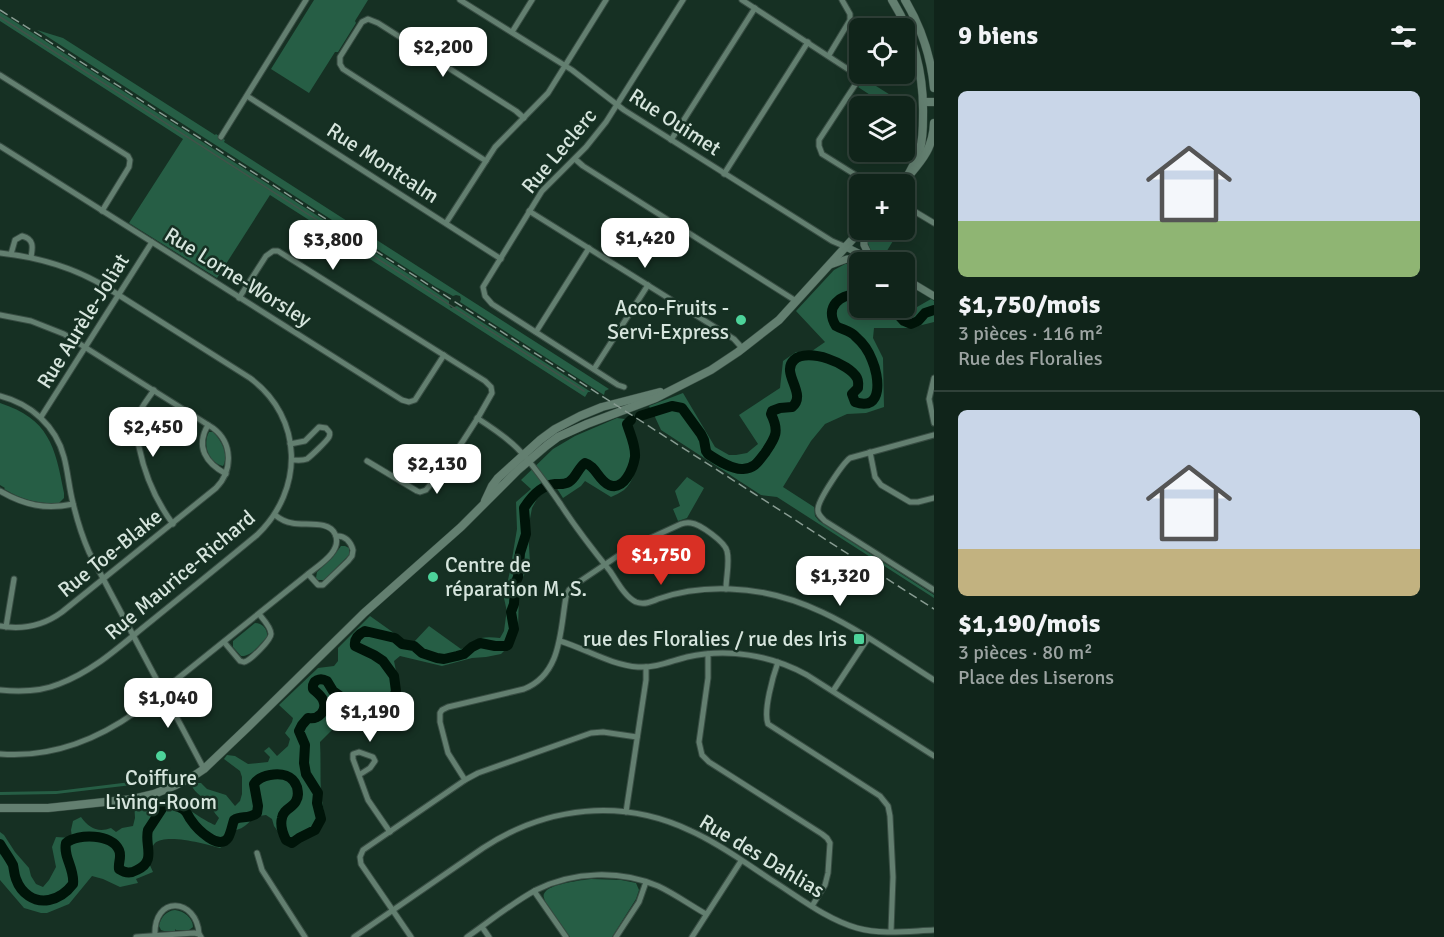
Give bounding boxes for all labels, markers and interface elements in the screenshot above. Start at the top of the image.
map controls [849,18,915,318]
button: locate [849,18,915,84]
text: 9 biens [958,20,1038,52]
icon: filters [1387,20,1420,53]
pin: $2,200 [394,27,492,78]
text: $2,200 [413,34,473,59]
street label: Rue Ouimet [624,83,726,161]
button: layers [849,96,915,162]
street label: Rue Leclerc [516,103,602,199]
street label: Rue Montcalm [322,117,444,209]
icon: home [1135,130,1243,238]
button: + [849,174,915,240]
pin: $1,420 [596,218,694,269]
pin: $3,800 [284,220,382,271]
street label: Rue Lorne-Worsley [160,221,316,333]
text: $1,420 [615,225,675,250]
text: $3,800 [303,227,363,252]
street label: Rue Aurèle-Joliat [31,249,135,393]
button: − [849,252,915,318]
text: $1,750/mois [958,289,1100,321]
place label: Acco-Fruits - Servi-Express [607,295,729,345]
marker: Acco-Fruits - Servi-Express [734,313,748,327]
text: 3 pièces · 116 m² [958,321,1103,346]
text: Rue des Floralies [958,346,1102,371]
pin: $2,450 [104,407,202,458]
text: $2,450 [123,414,183,439]
pin: $2,130 [388,444,486,495]
icon: home [1135,449,1243,557]
text: $2,130 [407,451,467,476]
street label: Rue Toe-Blake [53,503,167,603]
street label: Rue Maurice-Richard [100,505,260,645]
pin: $1,750 [612,535,710,586]
text: $1,750 [631,542,691,567]
place label: Centre de réparation M. S. [445,552,587,602]
pin: $1,320 [791,556,889,607]
text: $1,320 [810,563,870,588]
marker: Centre de réparation M. S. [426,570,440,584]
text: $1,190/mois [958,608,1100,640]
place label: rue des Floralies / rue des Iris [583,626,847,652]
marker: rue des Floralies / rue des Iris [852,632,866,646]
text: 3 pièces · 80 m² [958,640,1093,665]
text: Place des Liserons [958,665,1114,690]
pin: $1,040 [119,678,217,729]
text: $1,040 [138,685,198,710]
pin: $1,190 [321,692,419,743]
text: $1,190 [340,699,400,724]
marker: Coiffure Living-Room [154,749,168,763]
place label: Coiffure Living-Room [105,765,217,815]
street label: Rue des Dahlias [695,808,829,904]

